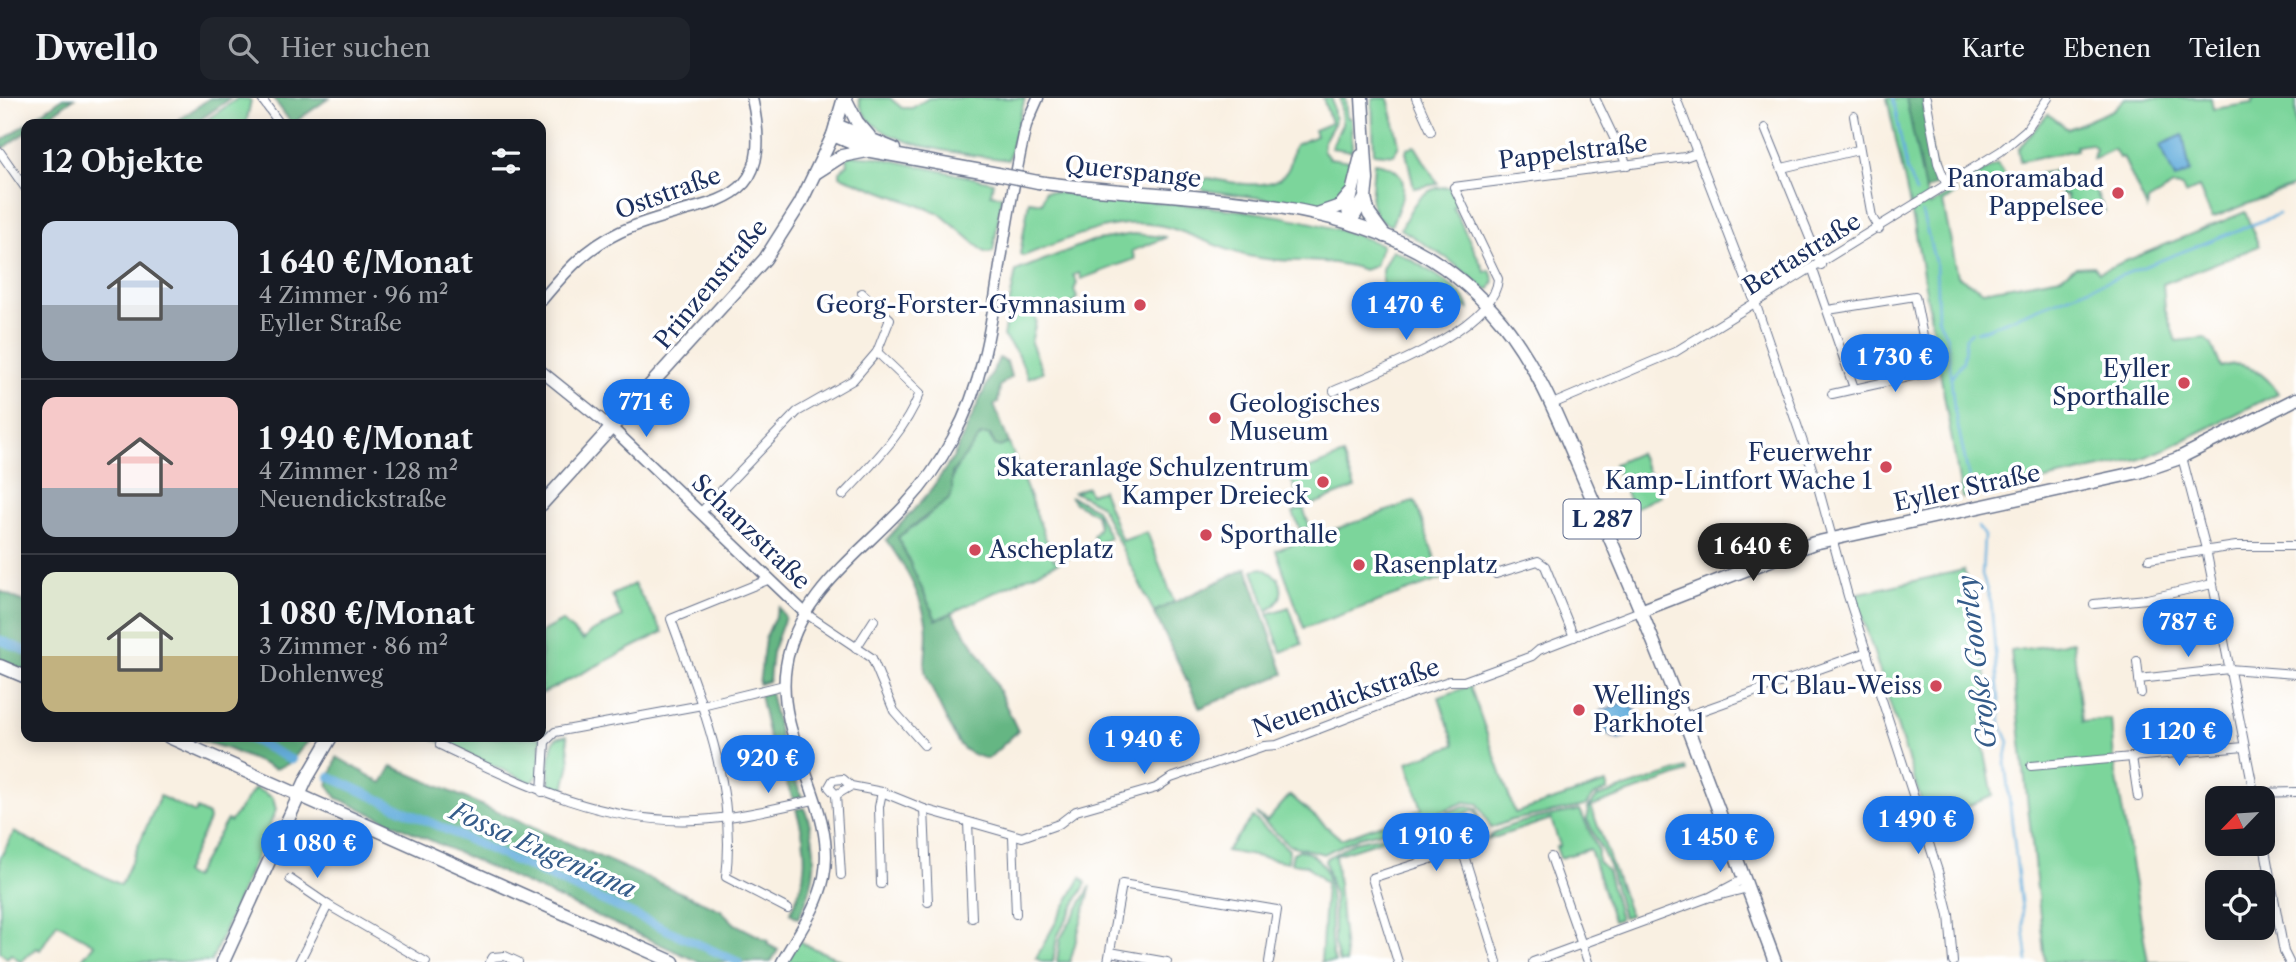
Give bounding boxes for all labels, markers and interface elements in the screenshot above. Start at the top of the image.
search box [200,17,690,80]
text: Dwello [35,28,158,69]
icon: search [224,29,262,67]
text: Hier suchen [280,32,430,64]
text: Karte [1962,34,2025,63]
text: Ebenen [2063,34,2151,63]
text: Teilen [2189,34,2261,63]
street label: Pappelstraße [1497,128,1649,175]
icon: filters [487,142,525,180]
text: 12 Objekte [42,143,203,180]
street label: Querspange [1063,150,1203,193]
street label: Oststraße [611,160,725,225]
place label: Panoramabad Pappelsee [1947,164,2104,221]
marker: Panoramabad Pappelsee [2110,185,2126,201]
street label: Bertastraße [1738,206,1866,301]
street label: Prinzenstraße [648,213,773,355]
text: 1 640 €/Monat [259,244,473,281]
icon: home [98,249,182,333]
text: 4 Zimmer · 96 m² [259,281,449,309]
pin: 1 470 € [1341,282,1471,342]
place label: Georg-Forster-Gymnasium [816,290,1126,319]
text: 1 470 € [1368,291,1444,319]
marker: Georg-Forster-Gymnasium [1132,297,1148,313]
text: Eyller Straße [259,309,402,337]
pin: 1 730 € [1830,334,1960,394]
text: 1 730 € [1857,343,1933,371]
place label: Eyller Sporthalle [2052,354,2170,411]
marker: Eyller Sporthalle [2176,375,2192,391]
pin: 771 € [597,380,695,439]
text: 771 € [619,388,673,416]
place label: Geologisches Museum [1229,389,1380,446]
marker: Geologisches Museum [1207,410,1223,426]
text: 1 940 €/Monat [259,420,473,457]
icon: home [98,425,182,509]
place label: Feuerwehr Kamp-Lintfort Wache 1 [1605,438,1872,495]
place label: Skateranlage Schulzentrum Kamper Dreieck [996,453,1310,510]
text: 4 Zimmer · 128 m² [259,457,458,485]
street label: Eyller Straße [1891,458,2043,517]
marker: Feuerwehr Kamp-Lintfort Wache 1 [1878,459,1894,475]
street label: Schanzstraße [686,468,817,595]
marker: Skateranlage Schulzentrum Kamper Dreieck [1315,474,1331,490]
text: Neuendickstraße [259,485,447,513]
road number: L 287 [1564,500,1640,538]
place label: Sporthalle [1220,520,1338,549]
pin: 1 640 € [1688,524,1818,583]
marker: Sporthalle [1198,527,1214,543]
text: 1 640 € [1714,532,1792,560]
place label: Ascheplatz [988,535,1114,564]
marker: Ascheplatz [967,542,983,558]
place label: Rasenplatz [1373,550,1498,579]
marker: Rasenplatz [1351,557,1367,573]
water label: Große Goorley [1950,573,2004,751]
text: 1 080 €/Monat [259,595,475,632]
icon: home [98,600,182,684]
pin: 787 € [2139,600,2237,659]
text: 787 € [2159,608,2217,636]
text: 3 Zimmer · 86 m² [259,632,448,660]
street label: Neuendickstraße [1249,652,1443,743]
text: Dohlenweg [259,660,383,688]
place label: TC Blau-Weiss [1752,671,1922,700]
marker: TC Blau-Weiss [1928,678,1944,694]
place label: Wellings Parkhotel [1592,681,1704,738]
marker: Wellings Parkhotel [1571,702,1587,718]
pin: 1 120 € [2114,708,2244,768]
pin: 1 940 € [1079,716,1209,776]
text: 1 120 € [2141,717,2217,745]
text: 1 940 € [1105,725,1183,753]
pin: 920 € [719,736,817,795]
text: 920 € [737,744,799,772]
north arrow [2205,786,2275,856]
map controls [2205,786,2275,940]
water label: Fossa Eugeniana [443,794,641,905]
pin: 1 490 € [1853,796,1983,856]
text: 1 490 € [1879,805,1957,833]
pin: 1 910 € [1371,814,1501,873]
pin: 1 450 € [1655,814,1785,874]
pin: 1 080 € [252,820,382,880]
text: 1 910 € [1398,822,1474,850]
text: 1 450 € [1681,823,1759,851]
text: 1 080 € [277,829,357,857]
button: locate [2205,870,2275,940]

